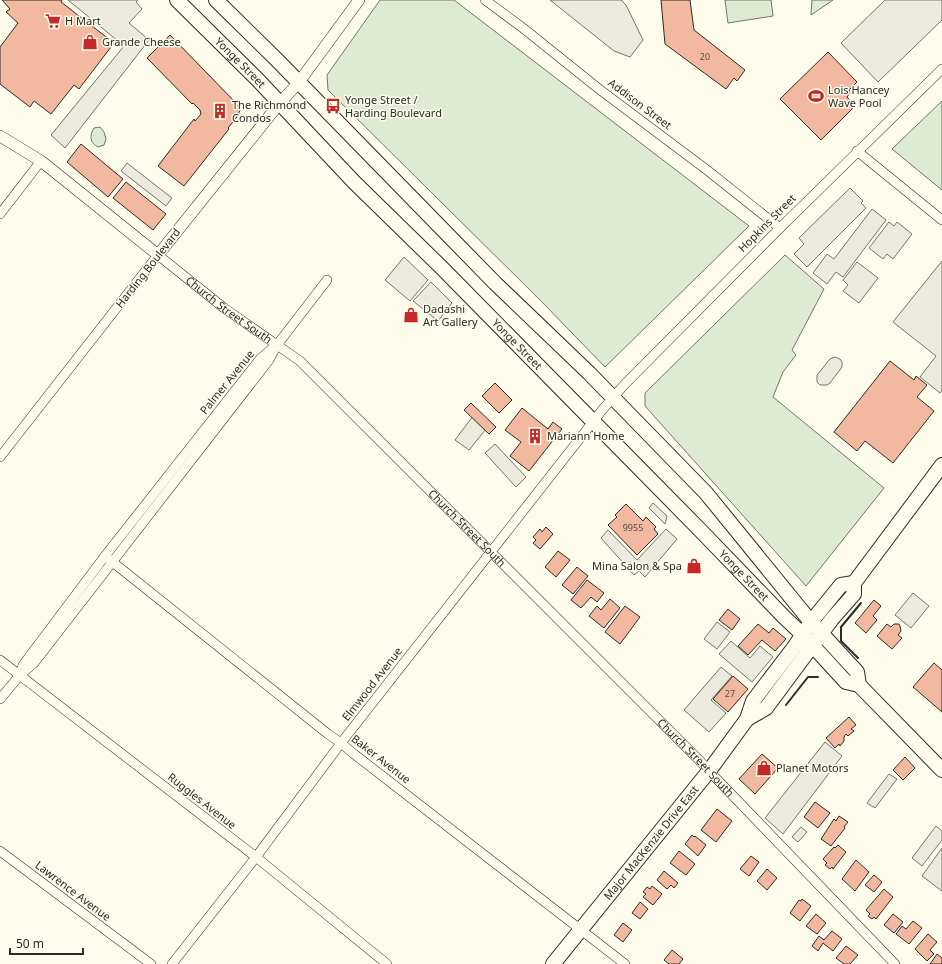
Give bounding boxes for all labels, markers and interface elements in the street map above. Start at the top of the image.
supermarket icon: H Mart [44,12,62,30]
place label: H Mart [65,13,101,28]
shop icon: Grande Cheese [81,33,99,51]
place label: Grande Cheese [102,34,181,49]
street label: Yonge Street [212,34,269,91]
house number: 20 [700,50,710,63]
street label: Addison Street [606,75,675,132]
place label: Lois Hancey Wave Pool [828,82,890,110]
sports icon: Lois Hancey Wave Pool [807,87,825,105]
place label: Yonge Street / Harding Boulevard [345,92,442,120]
place label: The Richmond Condos [232,97,306,125]
bus stop icon: Yonge Street / Harding Boulevard [324,97,342,115]
building icon: The Richmond Condos [211,102,229,120]
street label: Hopkins Street [735,190,799,255]
street label: Harding Boulevard [112,225,183,311]
street label: Church Street South [183,272,275,346]
place label: Dadashi Art Gallery [423,301,478,329]
shop icon: Dadashi Art Gallery [402,306,420,324]
street label: Yonge Street [489,315,546,373]
street label: Palmer Avenue [196,347,257,417]
building icon: Mariann Home [526,427,544,445]
place label: Mariann Home [547,428,624,443]
street label: Church Street South [425,486,509,570]
house number: 9955 [623,521,643,534]
street label: Yonge Street [716,546,773,604]
shop icon: Mina Salon & Spa [685,557,703,575]
place label: Mina Salon & Spa [592,558,682,573]
street label: Elmwood Avenue [338,644,405,724]
house number: 27 [725,687,735,700]
street label: Church Street South [654,715,738,800]
street label: Baker Avenue [349,731,414,787]
shop icon: Planet Motors [755,759,773,777]
place label: Planet Motors [776,760,849,775]
street label: Ruggles Avenue [165,769,240,832]
street label: Major MacKenzie Drive East [600,782,702,903]
street label: Lawrence Avenue [32,857,114,924]
scale bar [10,930,83,956]
text: 50 m [16,935,44,952]

